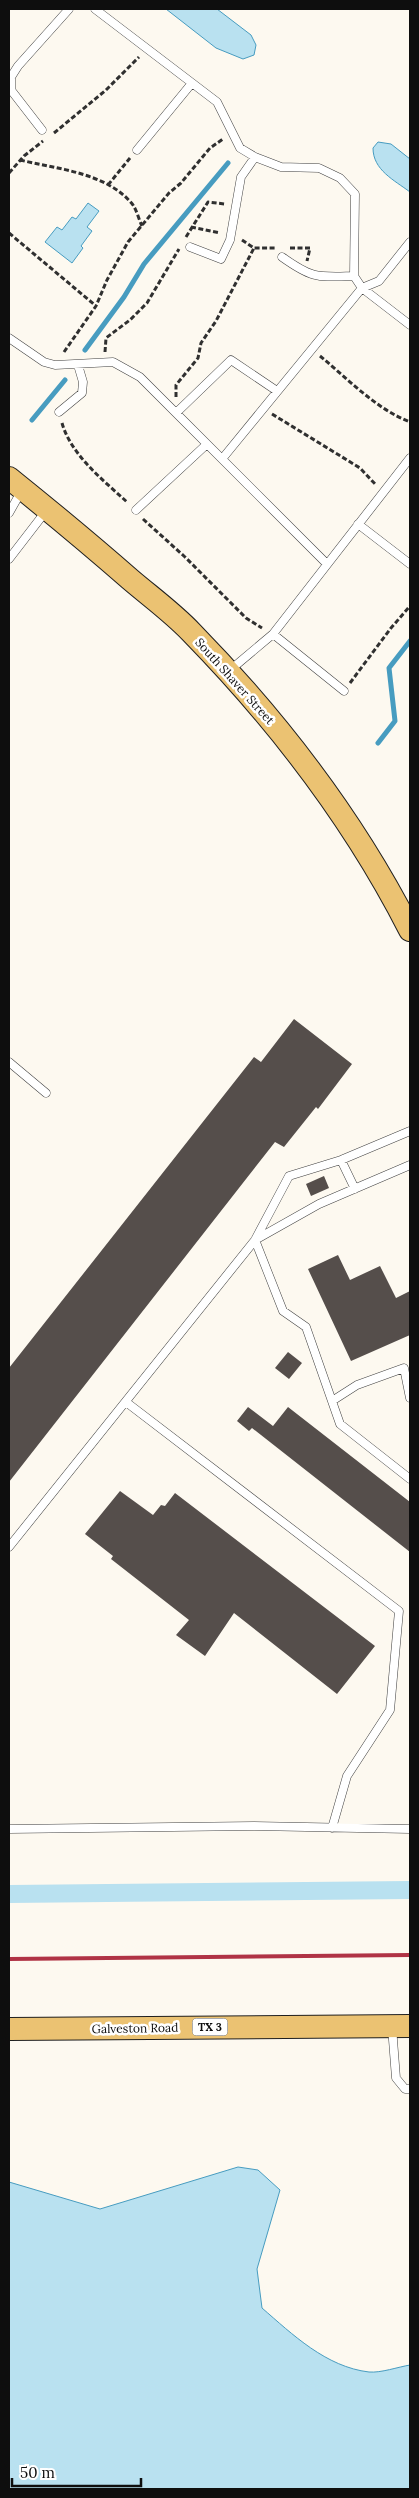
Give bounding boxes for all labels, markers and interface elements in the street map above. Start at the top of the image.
street label: South Shaver Street [192,635,278,727]
road number: TX 3 [192,2018,228,2035]
street label: Galveston Road [92,2020,178,2036]
scale bar [12,2456,141,2488]
text: 50 m [20,2463,55,2482]

